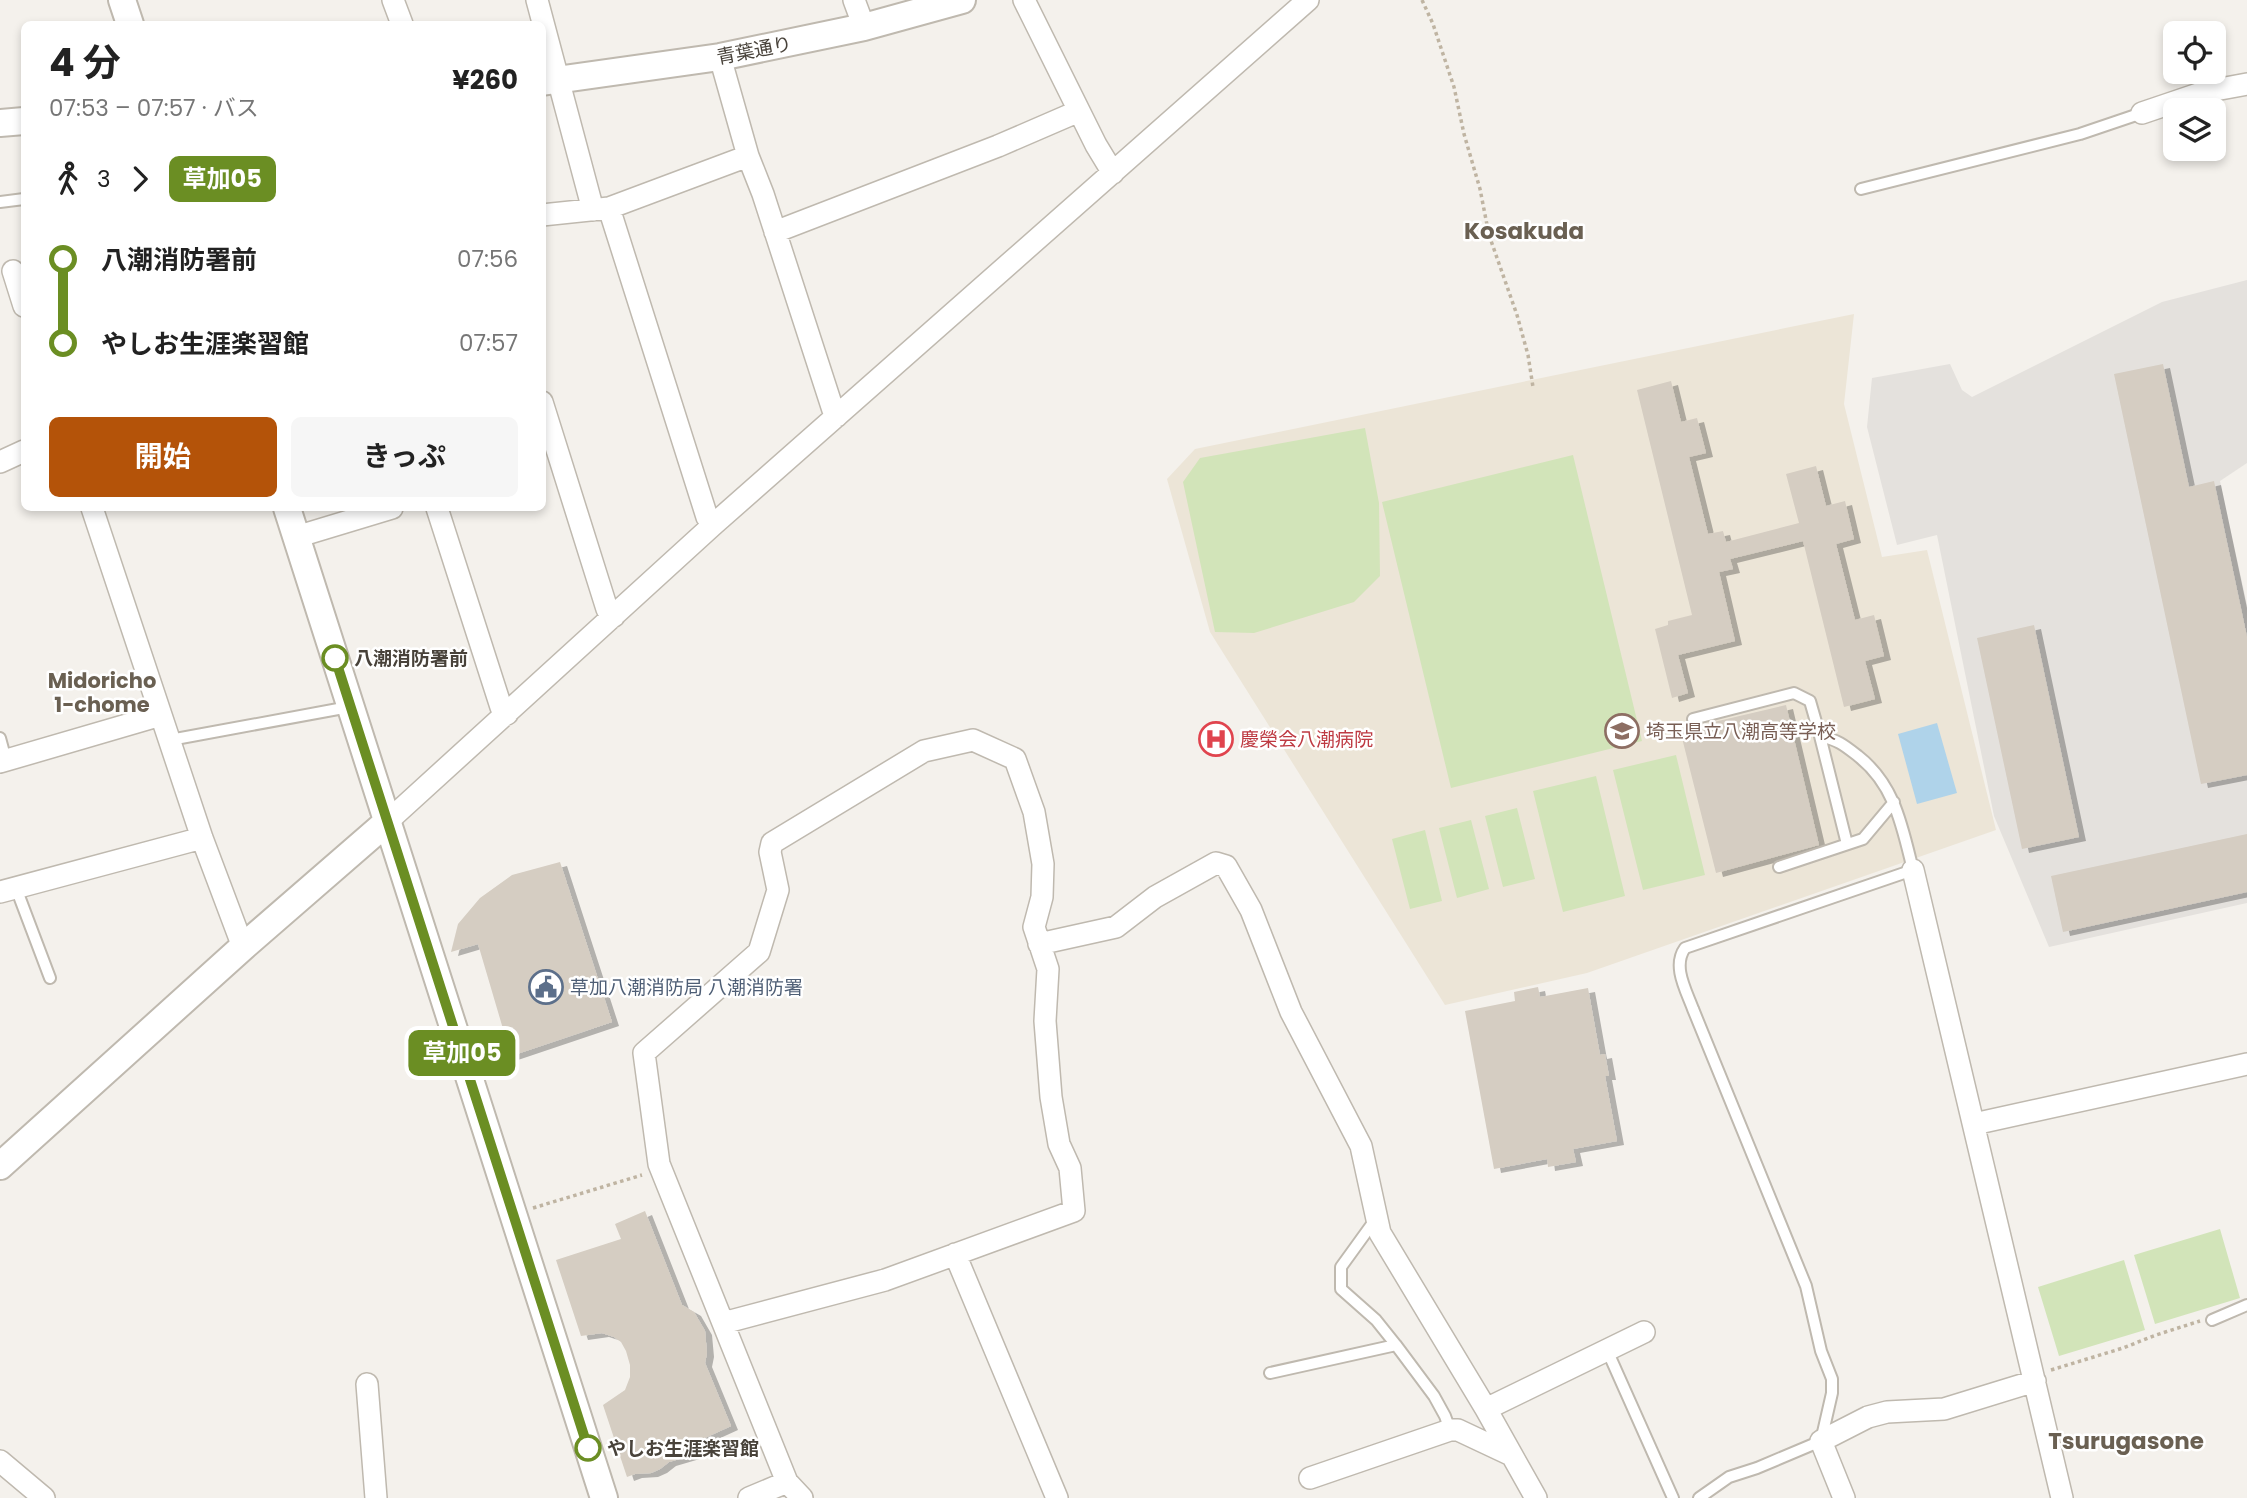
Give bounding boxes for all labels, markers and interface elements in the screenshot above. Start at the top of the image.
map controls [2163,21,2226,161]
button: locate [2163,21,2226,84]
street label: 青葉通り [714,30,794,71]
text: 4 分 [49,36,121,89]
text: ¥260 [452,62,518,98]
text: 07:53 – 07:57 · バス [49,92,259,124]
button: layers [2163,98,2226,161]
icon: walk [49,160,87,198]
icon: forward [121,160,159,198]
text: 草加05 [183,162,262,195]
text: 3 [97,163,111,195]
district label: Kosakuda [1464,215,1584,247]
text: 八潮消防署前 [101,242,257,278]
text: 07:56 [457,243,518,275]
text: やしお生涯楽習館 [101,326,309,362]
text: 07:57 [459,327,518,359]
button: 開始 [49,417,277,497]
button: きっぷ [291,417,518,497]
marker: 八潮消防署前 [322,645,348,671]
place label: 八潮消防署前 [354,645,468,672]
district label: Midoricho 1-chome [48,666,156,719]
school or university icon: 埼玉県立八潮高等学校 [1603,712,1641,750]
place label: 埼玉県立八潮高等学校 [1646,718,1836,745]
hospital icon: 慶榮会八潮病院 [1197,720,1235,758]
place label: 慶榮会八潮病院 [1240,726,1373,753]
public building icon: 草加八潮消防局 八潮消防署 [527,968,565,1006]
place label: 草加八潮消防局 八潮消防署 [570,974,803,1001]
line badge: 草加05 [413,1030,511,1076]
text: 草加05 [422,1036,502,1069]
district label: Tsurugasone [2048,1425,2204,1457]
marker: やしお生涯楽習館 [575,1435,601,1461]
place label: やしお生涯楽習館 [607,1435,759,1462]

